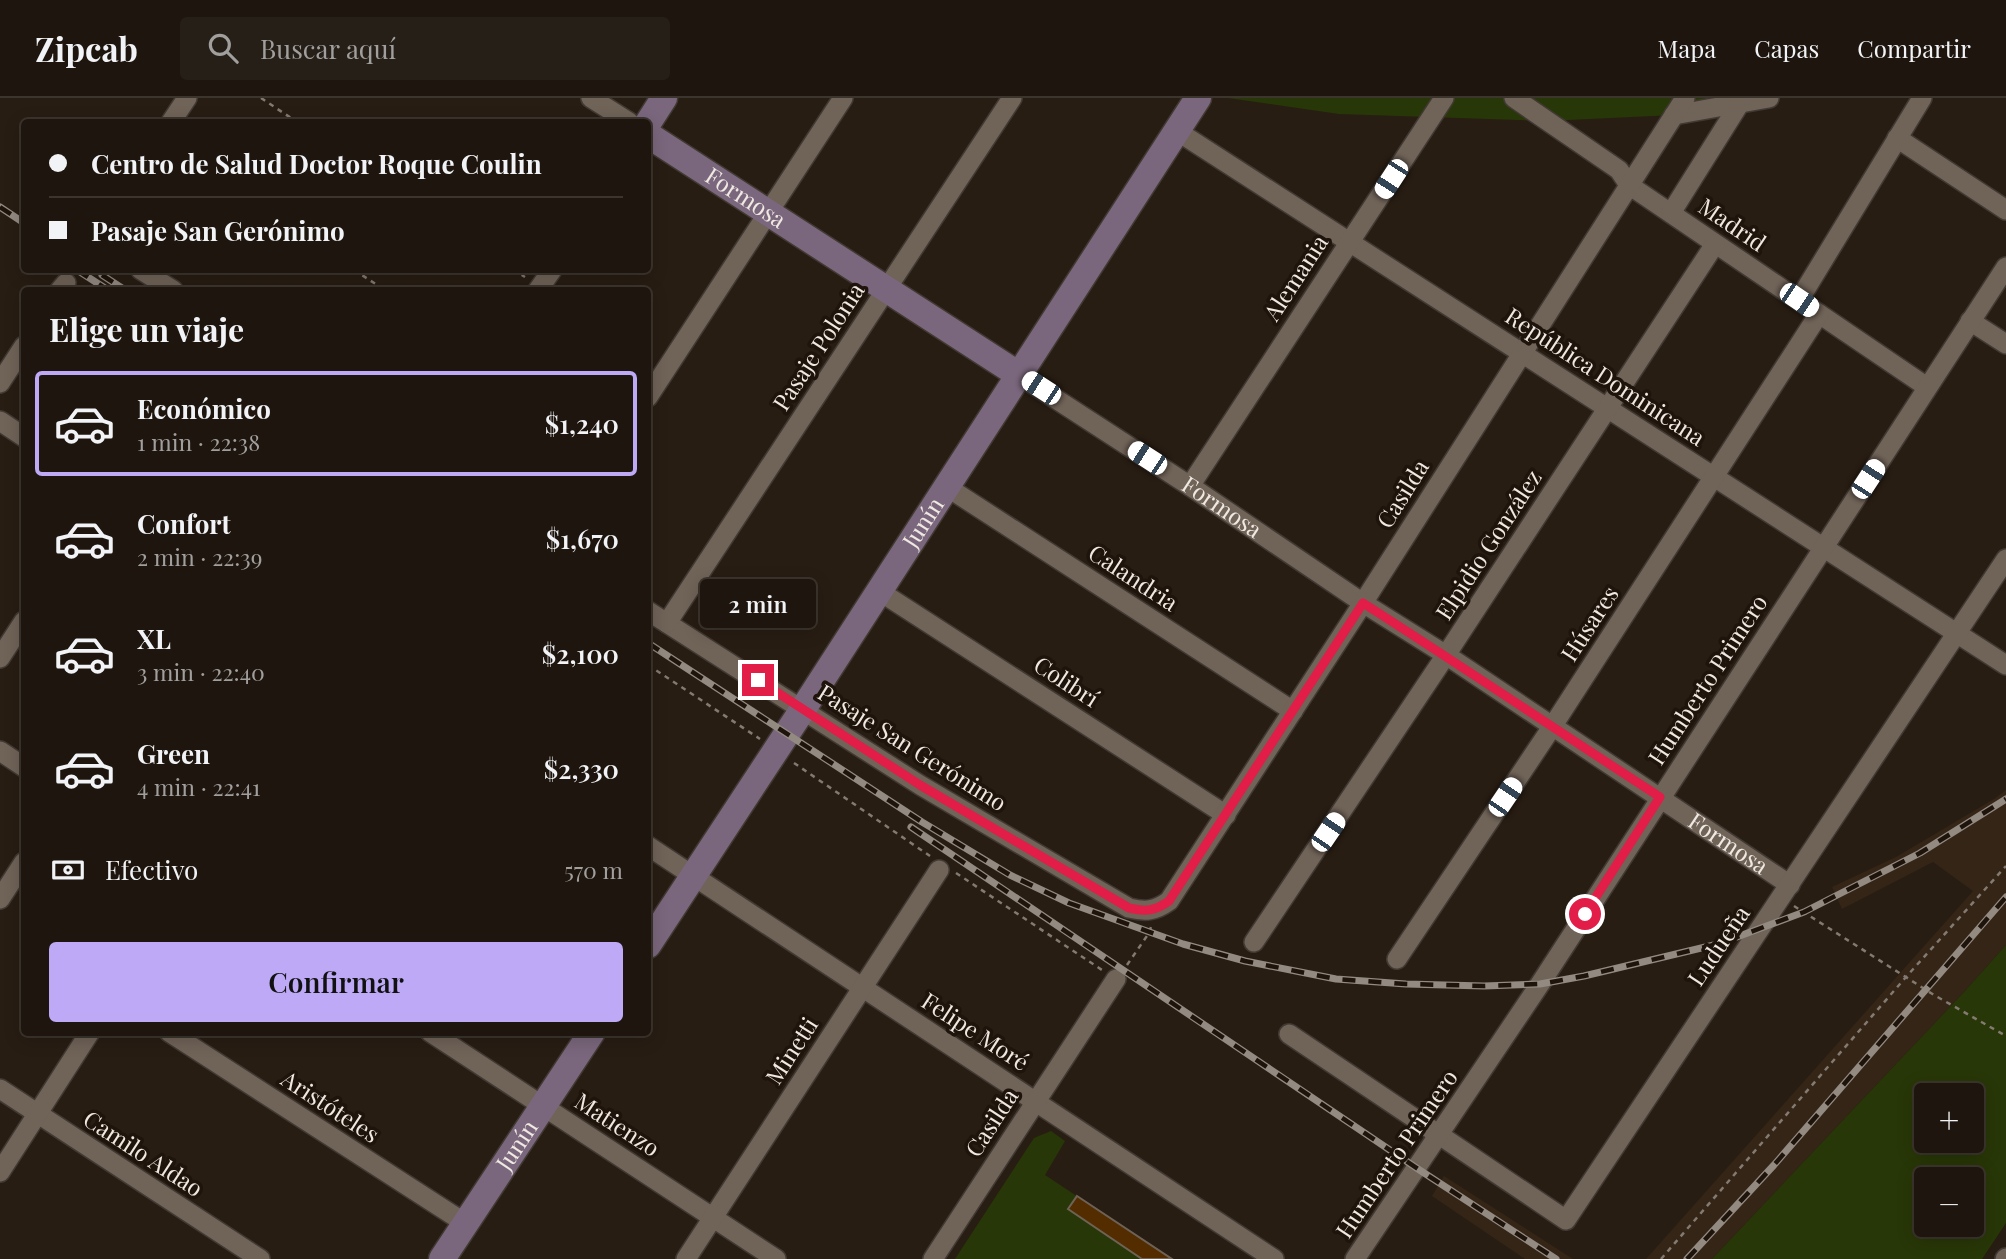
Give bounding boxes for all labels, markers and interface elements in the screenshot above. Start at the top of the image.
search box [180,17,670,80]
text: Zipcab [35,26,138,70]
icon: search [204,29,242,67]
text: Buscar aquí [260,31,396,66]
text: Mapa [1658,32,1716,64]
text: Capas [1754,32,1819,64]
text: Compartir [1857,32,1971,64]
text: Centro de Salud Doctor Roque Coulin [91,146,542,181]
car [1371,156,1412,202]
street label: Formosa [700,159,793,235]
street label: Madrid [1693,190,1773,258]
text: Pasaje San Gerónimo [91,213,345,248]
street label: Alemania [1255,228,1334,327]
street label: Pasaje Polonia [765,276,871,416]
car [1776,280,1823,320]
street label: República Dominicana [1500,300,1712,452]
text: Elige un viaje [49,307,244,350]
car [1018,368,1065,408]
text: Económico [137,391,271,426]
icon: car [53,392,116,455]
text: $1,240 [545,406,619,441]
text: 1 min · 22:38 [137,426,260,457]
car [1124,438,1171,478]
street label: Casilda [1369,453,1435,533]
car [1848,456,1889,502]
street label: Elpidio González [1428,463,1548,625]
street label: Formosa [1177,468,1269,545]
street label: Junín [894,490,950,554]
text: Confort [137,506,231,541]
icon: car [53,507,116,570]
text: $1,670 [546,521,619,556]
street label: Calandria [1083,536,1185,617]
text: 2 min · 22:39 [137,541,262,572]
callout: 2 min [700,578,816,628]
street label: Húsares [1553,580,1625,667]
text: 2 min [729,588,787,619]
street label: Humberto Primero [1640,588,1773,770]
text: XL [137,621,171,656]
icon: car [53,622,116,685]
text: $2,100 [542,636,619,671]
street label: Colibrí [1028,648,1105,713]
text: 3 min · 22:40 [137,656,265,687]
route end [742,664,774,696]
street label: Pasaje San Gerónimo [813,676,1013,817]
text: Green [137,736,210,771]
icon: car [53,737,116,800]
text: $2,330 [544,751,619,786]
text: 4 min · 22:41 [137,771,261,802]
car [1485,774,1526,820]
street label: Formosa [1683,804,1775,881]
car [1308,809,1349,855]
icon: cash [49,851,87,889]
text: Efectivo [105,852,198,887]
text: 570 m [564,854,623,885]
route start [1569,898,1601,930]
street label: Ludueña [1680,899,1756,991]
button: Confirmar [49,942,623,1022]
street label: Felipe Moré [916,985,1035,1077]
street label: Minetti [758,1010,824,1090]
street label: Aristóteles [275,1062,386,1149]
street label: Humberto Primero [1328,1063,1464,1244]
street label: Casilda [957,1082,1025,1162]
map controls [1914,1083,1984,1237]
button: + [1914,1083,1984,1153]
street label: Matienzo [569,1085,666,1163]
street label: Camilo Aldao [78,1103,210,1203]
street label: Junín [487,1113,544,1177]
button: − [1914,1167,1984,1237]

